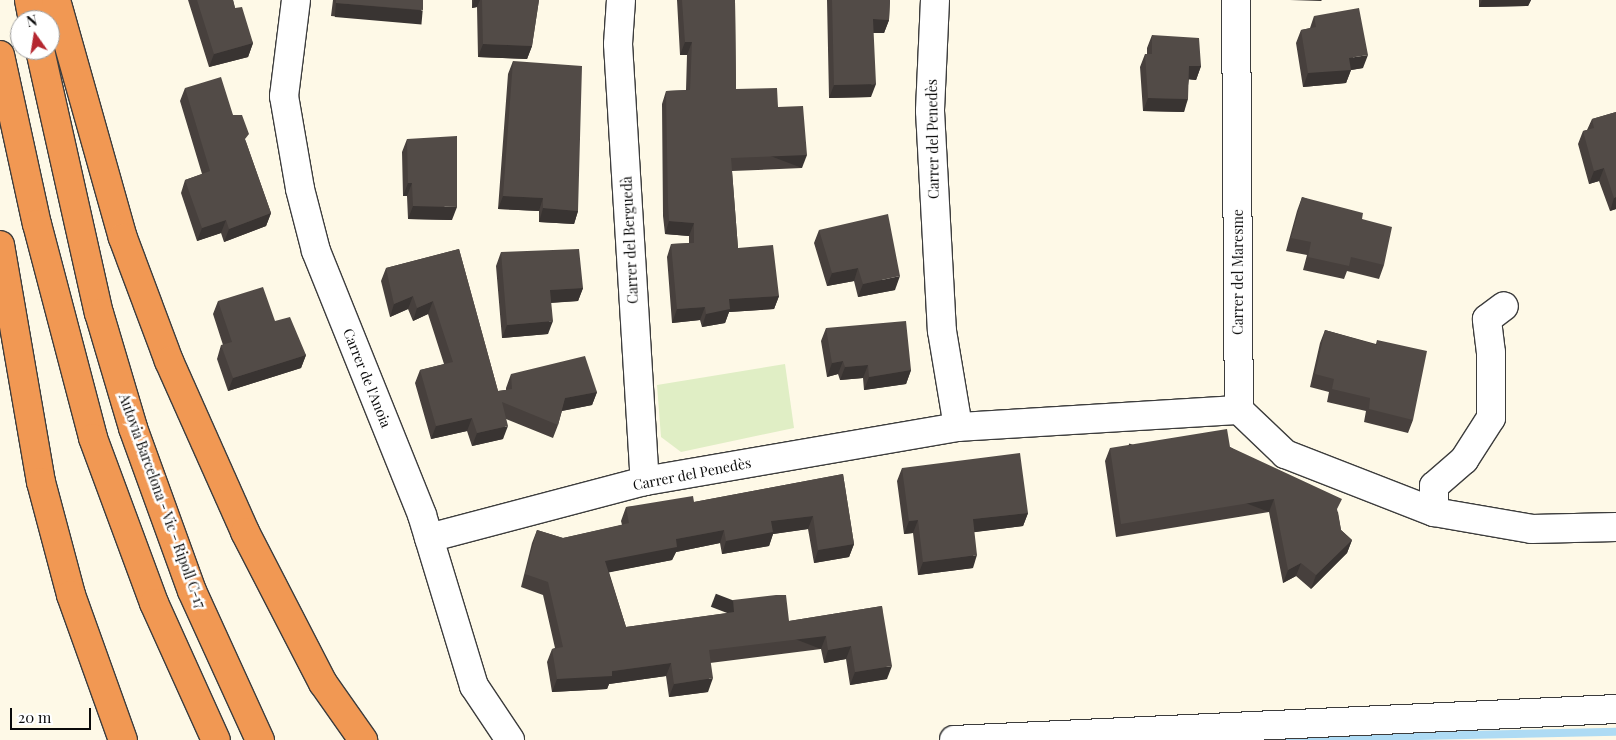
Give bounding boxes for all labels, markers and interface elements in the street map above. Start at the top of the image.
north arrow [10,10,60,60]
text: N [25,10,39,31]
street label: Carrer del Penedès [924,79,942,199]
street label: Carrer del Berguedà [618,176,642,304]
street label: Carrer del Maresme [1230,209,1246,335]
street label: Carrer de l'Anoia [339,326,395,430]
street label: Autovia Barcelona - Vic - Ripoll C-17 [115,391,209,611]
street label: Carrer del Penedès [631,454,753,494]
scale bar [12,698,94,730]
text: 20 m [18,707,51,727]

